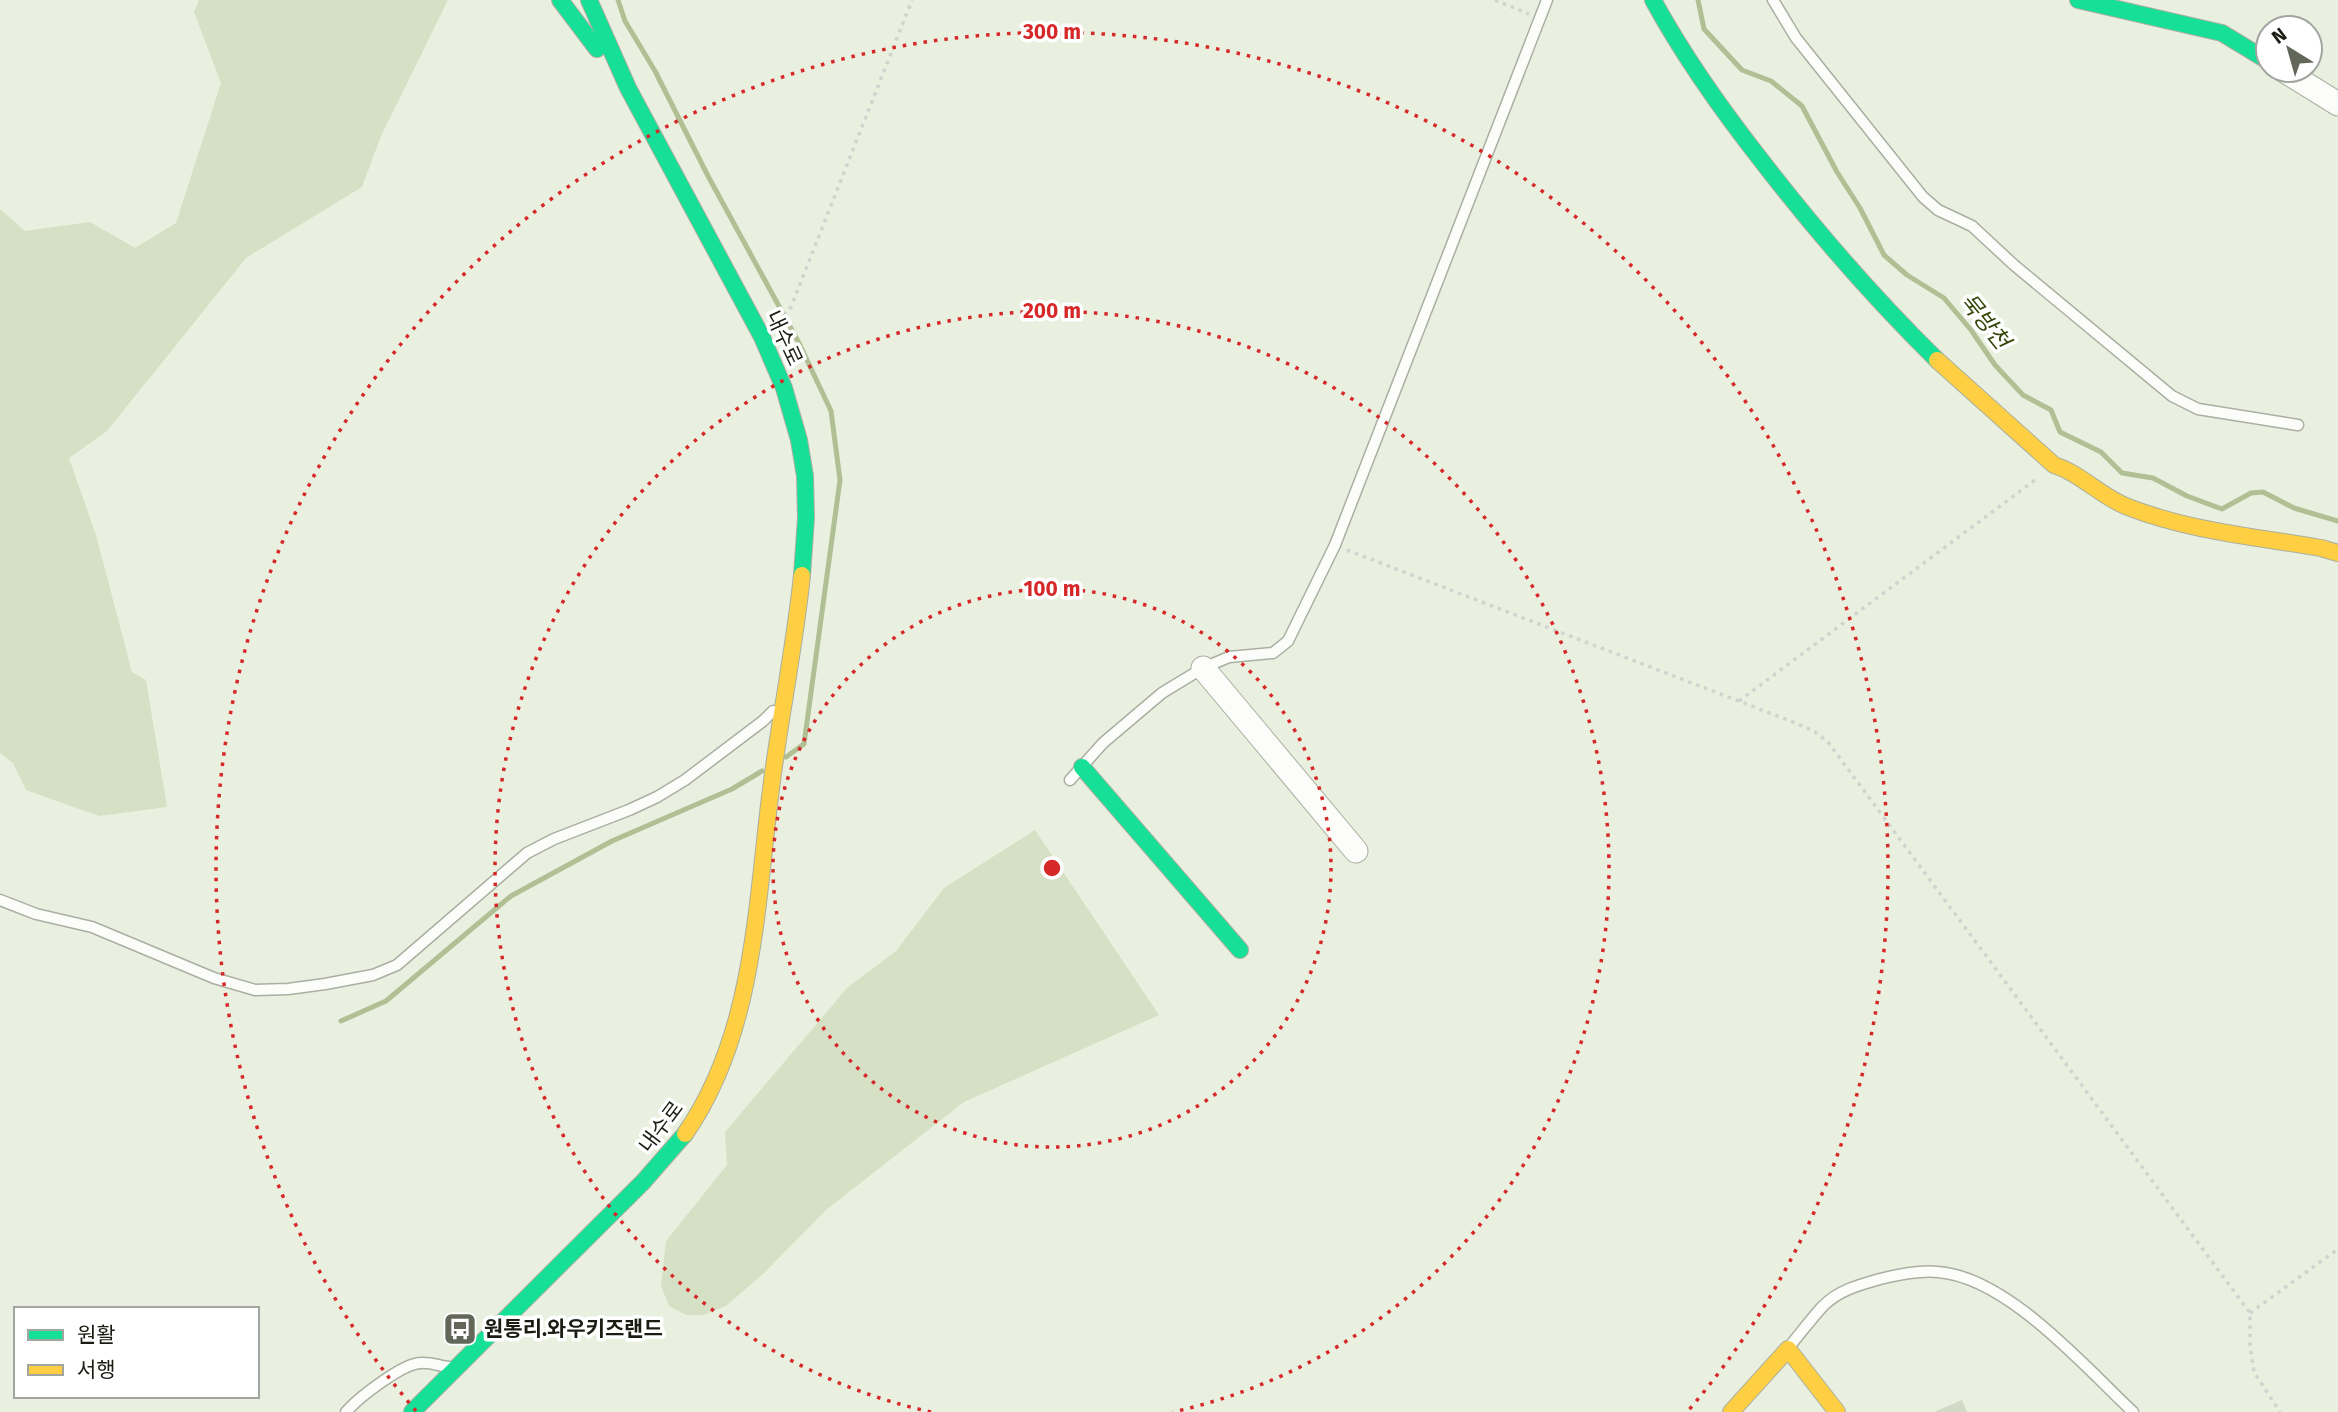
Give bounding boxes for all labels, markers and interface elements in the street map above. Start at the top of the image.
north arrow [2254,14,2324,84]
text: 300 m [1022,19,1081,45]
text: N [2267,23,2291,49]
water label: 묵방천 [1954,288,2018,357]
text: 200 m [1023,298,1081,324]
street label: 내수로 [760,306,808,370]
text: 100 m [1023,576,1081,602]
centre of rings [1040,856,1064,880]
street label: 내수로 [633,1096,689,1158]
legend [14,1307,259,1398]
bus stop icon: 원통리.와우키즈랜드 [441,1310,479,1348]
place label: 원통리.와우키즈랜드 [484,1316,663,1342]
text: 원활 [77,1322,116,1348]
text: 서행 [77,1357,116,1383]

